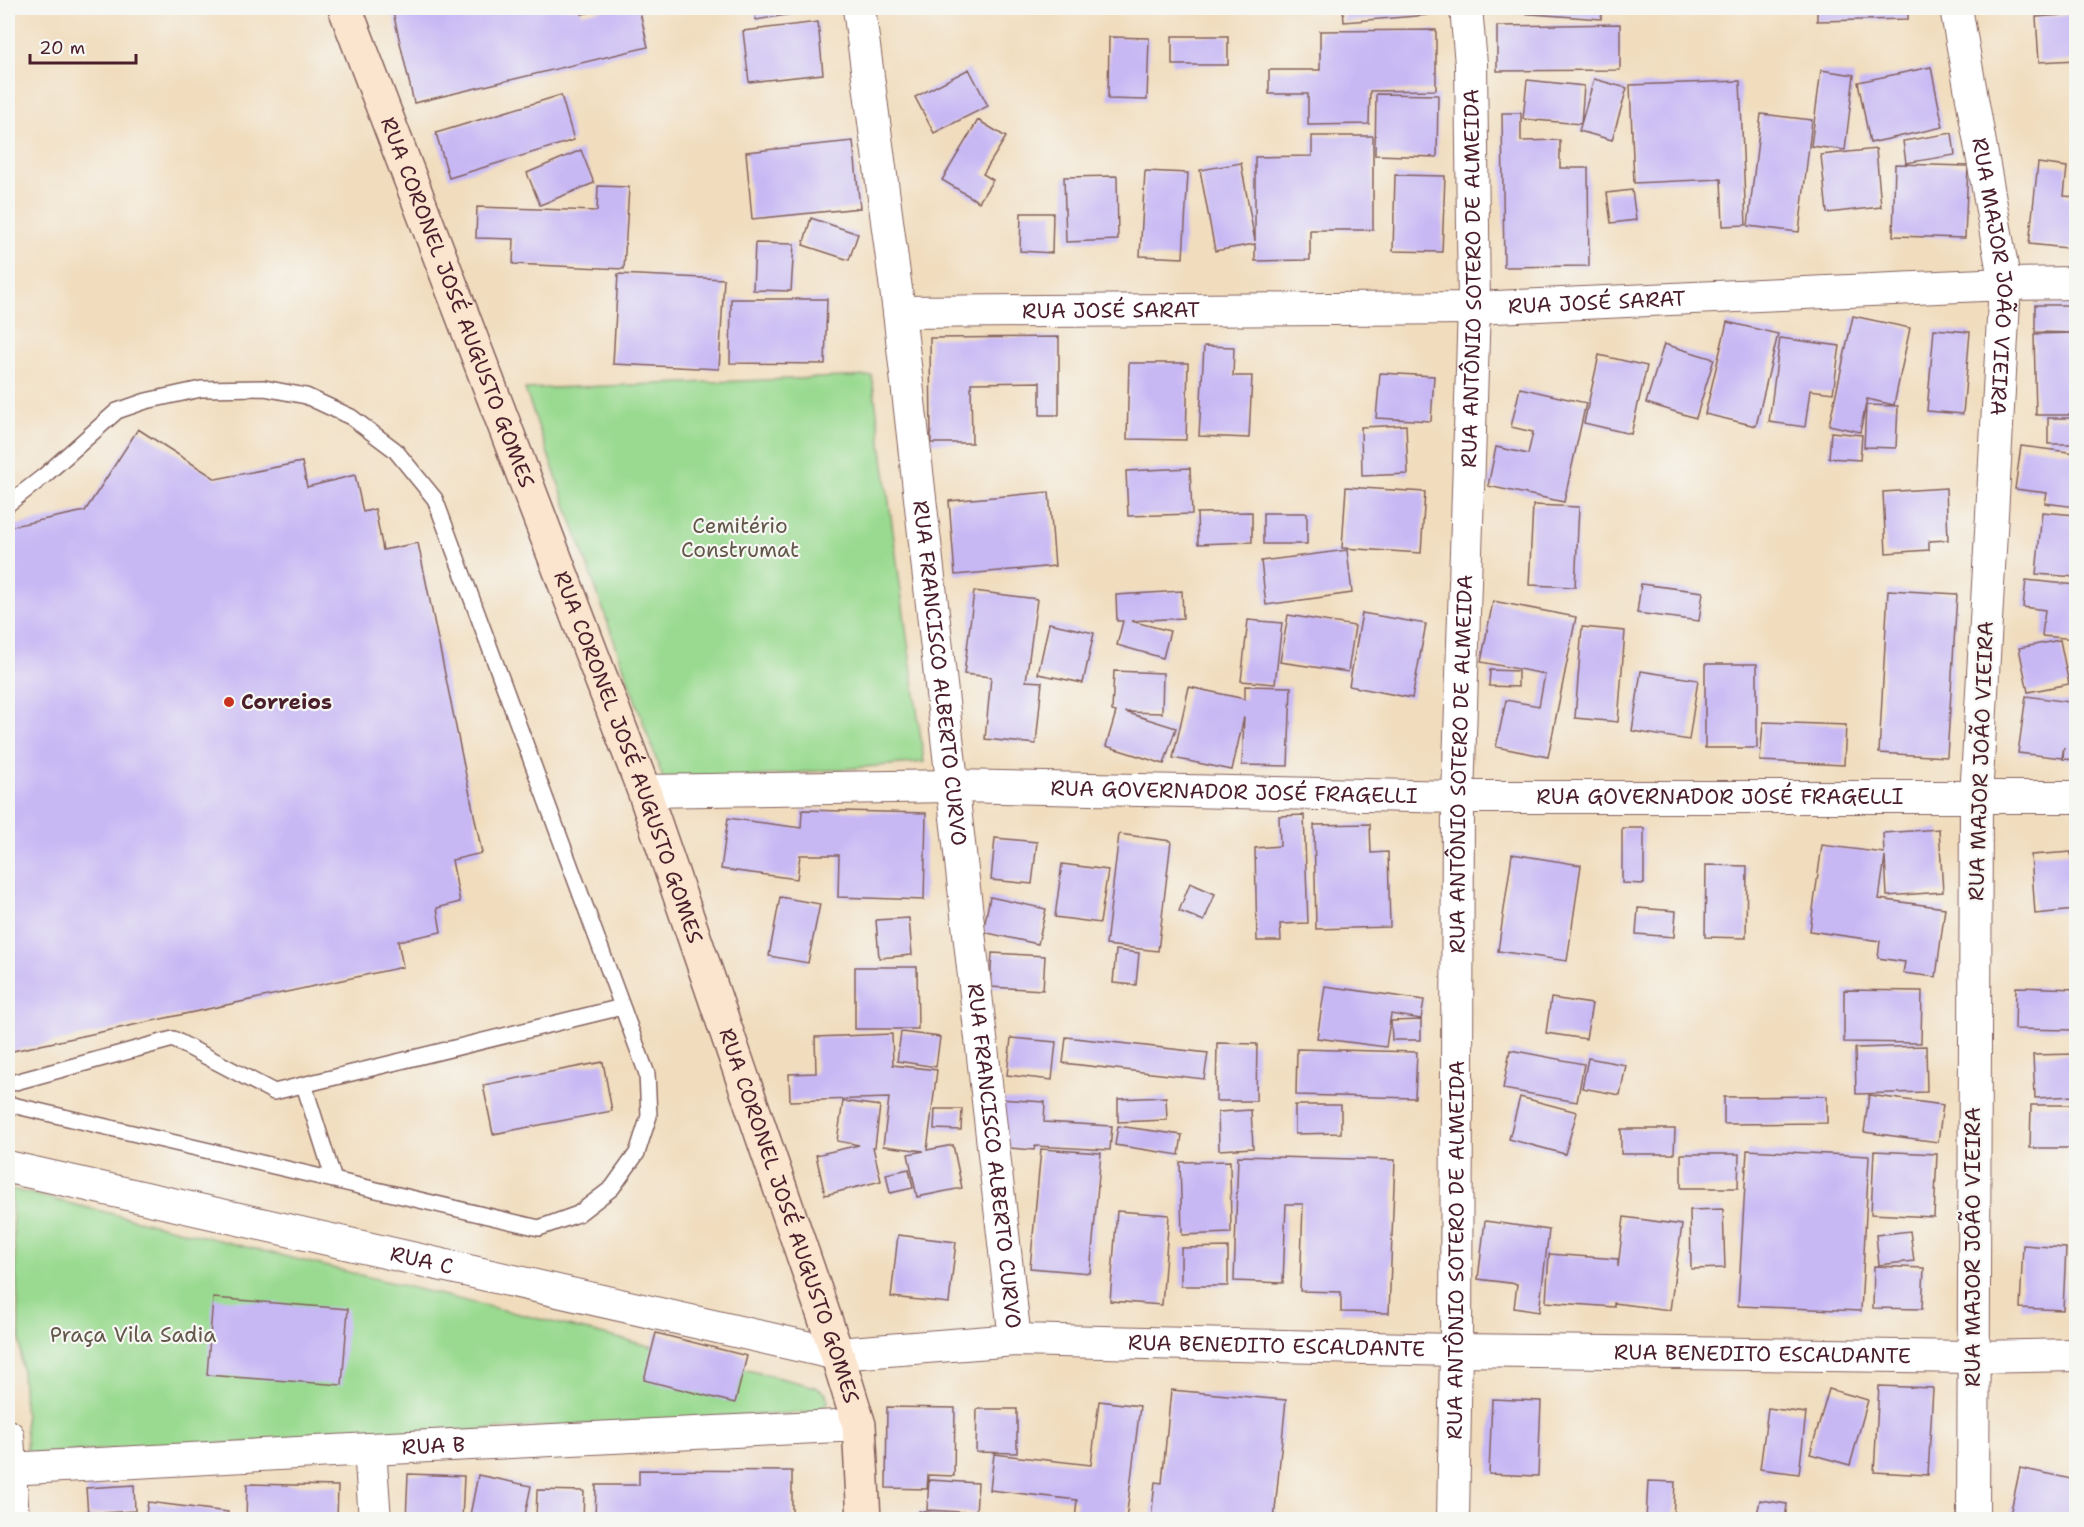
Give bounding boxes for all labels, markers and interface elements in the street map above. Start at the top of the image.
scale bar [30,27,136,65]
text: 20 m [39,36,85,60]
street label: RUA ANTÔNIO SOTERO DE ALMEIDA [1455,89,1488,468]
street label: RUA CORONEL JOSÉ AUGUSTO GOMES [374,113,541,492]
street label: RUA MAJOR JOÃO VIEIRA [1965,135,2019,416]
street label: RUA JOSÉ SARAT [1507,284,1686,320]
street label: RUA JOSÉ SARAT [1022,295,1200,325]
street label: RUA FRANCISCO ALBERTO CURVO [906,499,973,847]
park label: Cemitério Construmat [681,512,799,564]
street label: RUA CORONEL JOSÉ AUGUSTO GOMES [547,567,709,947]
street label: RUA ANTÔNIO SOTERO DE ALMEIDA [1443,574,1479,954]
street label: RUA MAJOR JOÃO VIEIRA [1961,621,2000,901]
place label: Correios [241,688,332,716]
marker: Correios [222,695,236,709]
street label: RUA GOVERNADOR JOSÉ FRAGELLI [1050,774,1418,810]
street label: RUA GOVERNADOR JOSÉ FRAGELLI [1536,782,1903,811]
street label: RUA FRANCISCO ALBERTO CURVO [961,982,1028,1330]
street label: RUA CORONEL JOSÉ AUGUSTO GOMES [712,1024,865,1407]
street label: RUA ANTÔNIO SOTERO DE ALMEIDA [1440,1060,1471,1440]
street label: RUA MAJOR JOÃO VIEIRA [1958,1107,1987,1387]
street label: RUA C [387,1240,456,1281]
park label: Praça Vila Sadia [50,1321,216,1349]
street label: RUA BENEDITO ESCALDANTE [1128,1329,1425,1363]
street label: RUA BENEDITO ESCALDANTE [1614,1338,1911,1370]
street label: RUA B [401,1430,466,1461]

